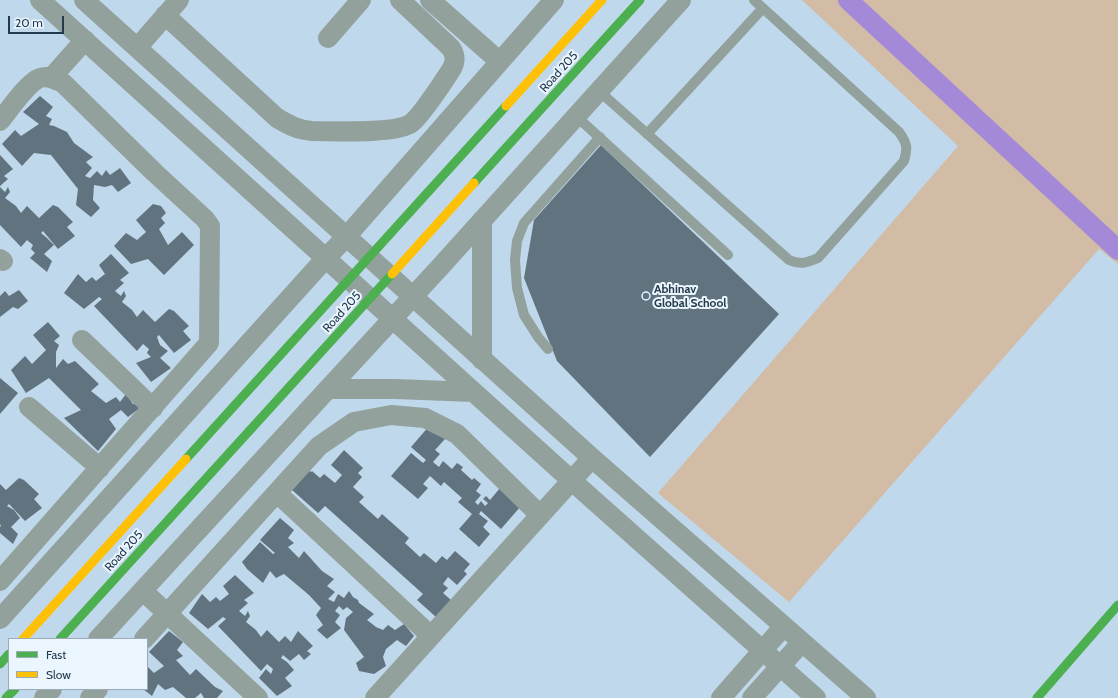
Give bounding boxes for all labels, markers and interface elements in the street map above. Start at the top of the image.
scale bar [10,8,66,34]
text: 20 m [15,15,43,30]
street label: Road 205 [537,49,581,95]
place label: Abhinav Global School [654,282,726,310]
street label: Road 205 [320,289,364,335]
marker: Abhinav Global School [641,291,651,301]
street label: Road 205 [102,528,146,574]
legend [8,638,148,690]
text: Fast [46,647,66,662]
text: Slow [46,667,71,682]

